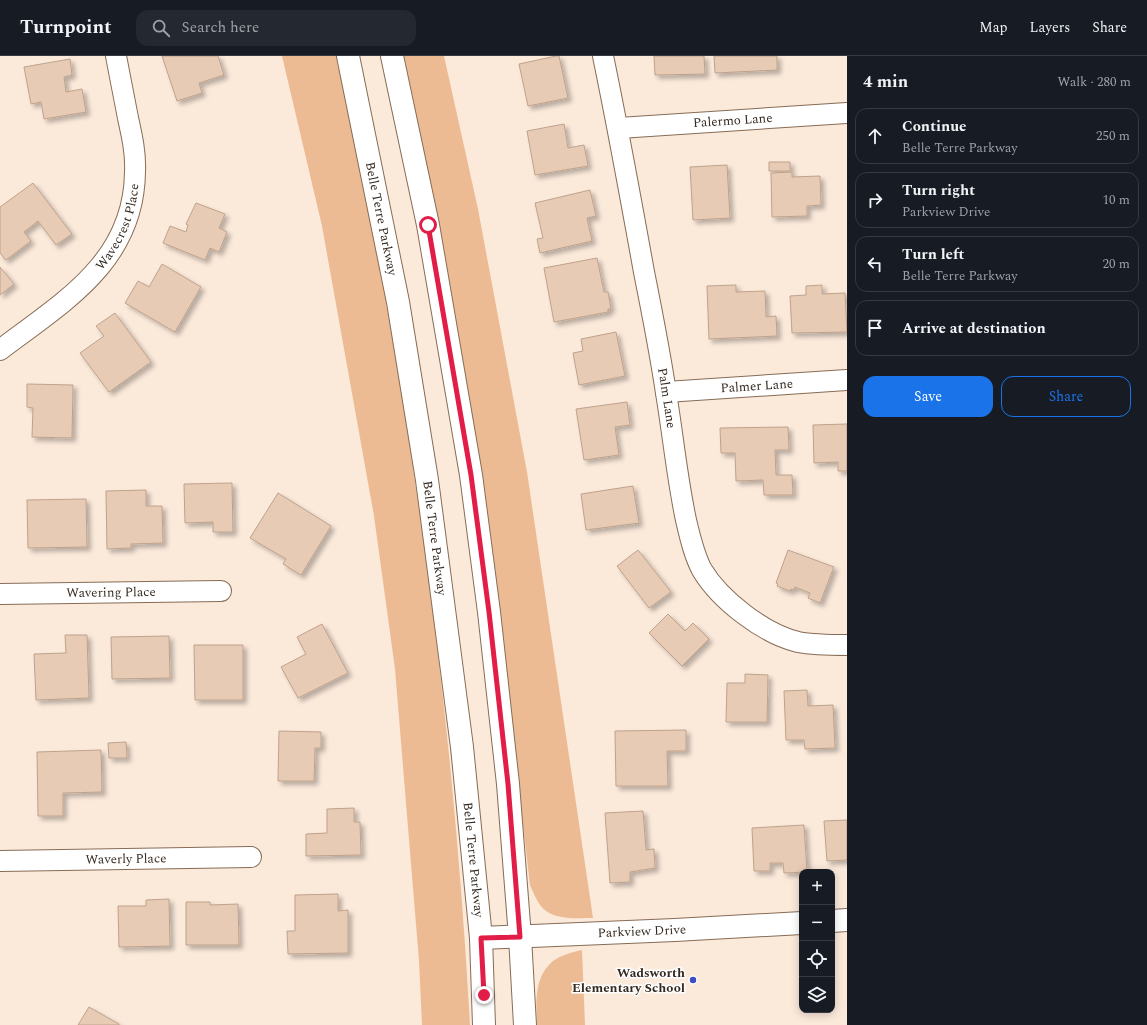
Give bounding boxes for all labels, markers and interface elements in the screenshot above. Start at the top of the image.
search box [136,10,416,46]
text: Turnpoint [20,13,112,42]
text: Search here [182,16,259,39]
icon: search [150,17,172,39]
text: Map [979,17,1008,38]
text: Layers [1030,17,1070,38]
text: Share [1092,17,1127,38]
text: 4 min [863,69,908,95]
text: Walk · 280 m [1057,72,1131,92]
street label: Palermo Lane [692,108,773,133]
text: Continue [902,115,967,138]
icon: ahead [864,125,886,147]
text: 250 m [1096,126,1130,146]
text: Belle Terre Parkway [902,138,1018,158]
street label: Belle Terre Parkway [360,160,403,278]
text: Turn right [902,179,975,202]
street label: Wavecrest Place [91,183,144,274]
icon: right [864,189,886,211]
text: 10 m [1103,190,1130,210]
text: Parkview Drive [902,202,990,222]
route start [419,216,437,234]
text: Turn left [902,243,964,266]
icon: left [864,253,886,275]
text: 20 m [1103,254,1130,274]
text: Belle Terre Parkway [902,266,1018,286]
icon: arrive [864,317,886,339]
text: Arrive at destination [902,317,1046,340]
street label: Palm Lane [652,366,681,430]
street label: Palmer Lane [720,374,794,398]
button: Save [863,376,993,417]
button: Share [1001,376,1131,417]
street label: Belle Terre Parkway [417,479,452,598]
street label: Wavering Place [66,582,156,603]
street label: Belle Terre Parkway [458,801,489,919]
street label: Waverly Place [85,848,167,870]
map controls [799,869,835,1013]
button: + [799,869,835,905]
button: − [799,905,835,941]
street label: Parkview Drive [597,919,687,943]
button: locate [799,941,835,977]
place label: Wadsworth Elementary School [572,963,685,998]
marker: Wadsworth Elementary School [688,975,698,985]
button: layers [799,977,835,1013]
route end [475,986,493,1004]

